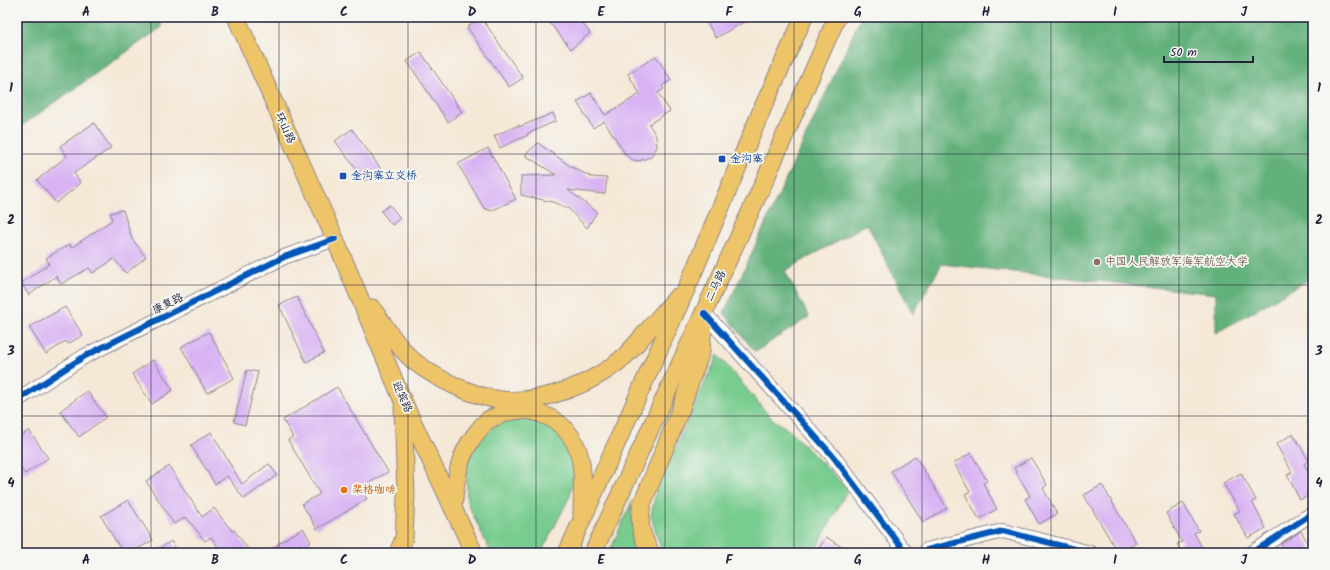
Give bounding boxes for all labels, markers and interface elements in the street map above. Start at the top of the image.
text: A [82,2,90,23]
text: B [211,2,219,23]
text: C [340,2,348,23]
text: D [468,2,477,23]
text: E [597,2,605,23]
text: F [725,2,733,23]
text: G [854,2,862,23]
text: H [982,2,991,23]
text: I [1113,2,1117,23]
text: J [1241,2,1248,23]
scale bar [1164,38,1253,64]
text: 50 m [1170,43,1197,62]
text: 1 [9,78,13,99]
text: 1 [1317,78,1321,99]
street label: 环山路 [270,109,300,147]
place label: 金沟寨 [730,150,763,168]
marker: 金沟寨 [717,154,727,164]
place label: 金沟寨立交桥 [351,167,417,185]
marker: 金沟寨立交桥 [338,171,348,181]
text: 2 [7,210,15,231]
text: 2 [1315,210,1323,231]
place label: 中国人民解放军海军航空大学 [1105,253,1248,271]
marker: 中国人民解放军海军航空大学 [1092,257,1102,267]
street label: 二马路 [701,267,731,305]
street label: 康复路 [149,289,187,319]
text: 3 [6,341,15,362]
text: 3 [1314,341,1323,362]
street label: 迎宾路 [387,378,417,416]
text: 4 [7,473,15,494]
text: 4 [1315,473,1323,494]
place label: 棐格咖啡 [352,481,396,499]
marker: 棐格咖啡 [339,485,349,495]
text: A [82,550,90,570]
text: B [211,550,219,570]
text: C [340,550,348,570]
text: D [468,550,477,570]
text: E [597,550,605,570]
text: F [725,550,733,570]
text: G [854,550,862,570]
text: H [982,550,991,570]
text: I [1113,550,1117,570]
text: J [1241,550,1248,570]

